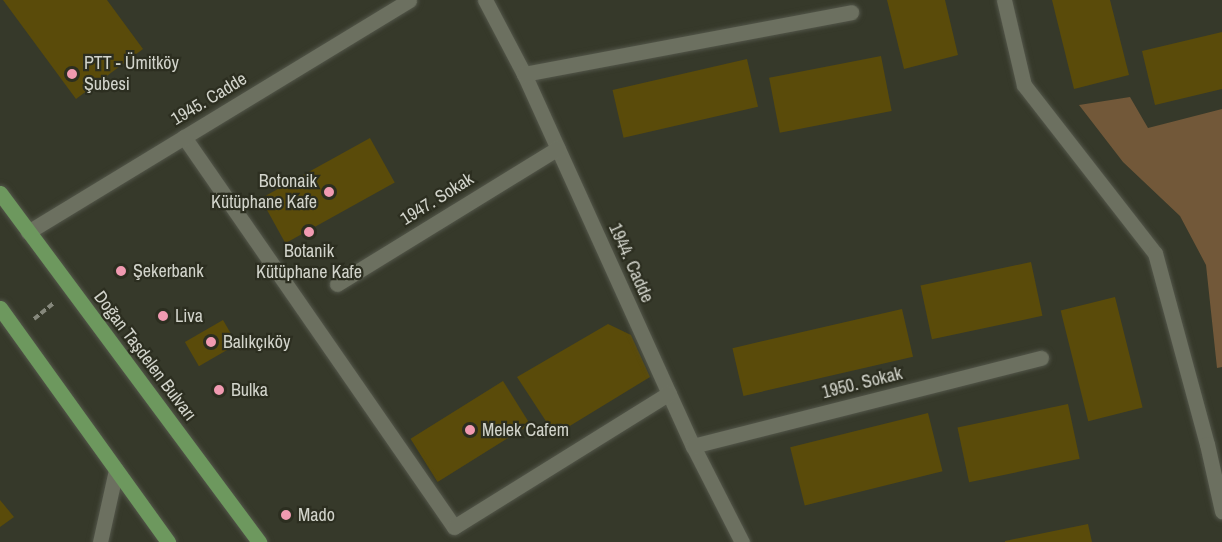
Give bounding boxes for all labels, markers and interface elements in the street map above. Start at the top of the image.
place label: PTT - Ümitköy Şubesi [84,53,179,96]
marker: PTT - Ümitköy Şubesi [65,67,79,81]
street label: 1945. Cadde [167,68,251,130]
street label: 1947. Sokak [396,168,478,230]
place label: Botonaik Kütüphane Kafe [211,171,317,213]
marker: Botonaik Kütüphane Kafe [322,185,336,199]
street label: 1944. Cadde [604,220,658,306]
marker: Botanik Kütüphane Kafe [302,225,316,239]
place label: Botanik Kütüphane Kafe [256,241,362,284]
place label: Şekerbank [133,260,204,282]
marker: Şekerbank [114,264,128,278]
street label: Doğan Taşdelen Bulvarı [89,287,201,425]
place label: Liva [175,305,203,327]
marker: Liva [156,309,170,323]
place label: Balıkçıköy [223,331,290,353]
marker: Balıkçıköy [204,335,218,349]
street label: 1950. Sokak [820,363,904,403]
place label: Bulka [231,379,268,401]
marker: Bulka [212,383,226,397]
place label: Melek Cafem [482,419,569,441]
marker: Melek Cafem [463,423,477,437]
place label: Mado [298,504,335,526]
marker: Mado [279,508,293,522]

